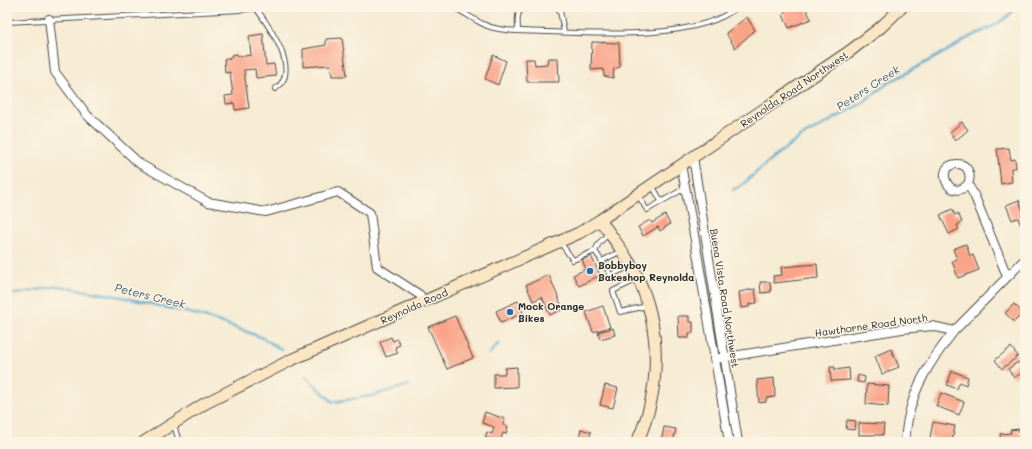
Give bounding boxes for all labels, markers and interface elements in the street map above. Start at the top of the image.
street label: Reynolda Road Northwest [737,48,851,130]
water label: Peters Creek [833,61,902,114]
street label: Buena Vista Road Northwest [707,227,743,369]
place label: Bobbyboy Bakeshop Reynolda [598,258,694,284]
marker: Bobbyboy Bakeshop Reynolda [585,266,595,276]
water label: Peters Creek [113,279,187,312]
street label: Reynolda Road [378,285,450,327]
place label: Mock Orange Bikes [518,299,584,325]
marker: Mock Orange Bikes [505,307,515,317]
street label: Hawthorne Road North [814,310,929,340]

